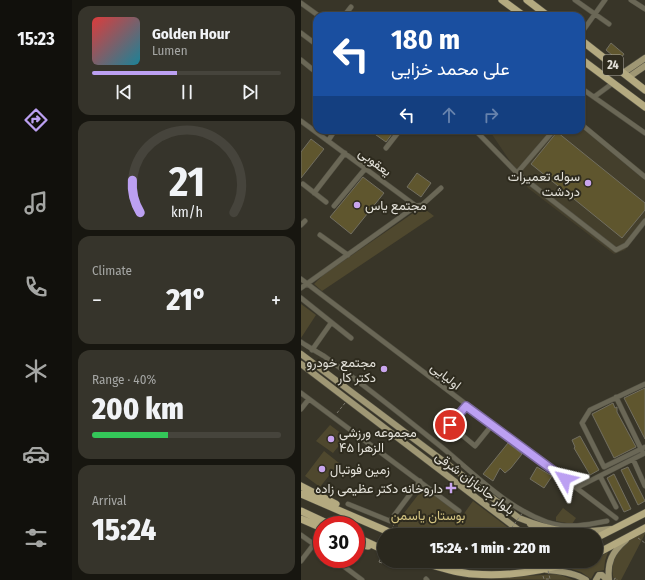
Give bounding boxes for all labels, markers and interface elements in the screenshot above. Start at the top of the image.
text: 180 m [391,23,460,56]
text: Golden Hour [152,25,230,43]
text: 15:23 [17,28,55,50]
icon: left [325,28,377,80]
text: Lumen [152,43,188,58]
road number: 24 [603,55,623,75]
text: علی محمد خزایی [391,58,510,80]
icon: previous [113,81,135,103]
icon: pause [176,81,198,103]
icon: next [239,81,261,103]
icon: left [396,104,418,126]
icon: ahead [438,104,460,126]
icon: right [480,104,502,126]
icon: directions [22,106,50,134]
street label: یعقوبی [355,145,394,180]
text: 21 [167,157,205,207]
place label: سوله تعمیرات دردشت [508,169,580,200]
marker: سوله تعمیرات دردشت [583,178,593,188]
icon: music [22,189,50,217]
place label: مجتمع یاس [365,198,427,215]
marker: مجتمع یاس [352,200,362,210]
text: km/h [171,204,202,221]
text: Climate [92,263,132,278]
icon: phone [22,273,50,301]
text: 21° [166,282,207,318]
text: − [92,287,102,314]
text: + [271,287,281,314]
place label: مجتمع خودرو دکتر کار [306,355,376,386]
icon: climate [22,357,50,385]
street label: اولیایی [427,359,464,393]
marker: مجتمع خودرو دکتر کار [379,364,389,374]
text: Range · 40% [92,372,156,387]
text: 200 km [92,391,184,427]
pin [433,408,467,442]
icon: arrive [439,414,461,436]
place label: مجموعه ورزشی الزهرا ۴۵ [339,425,417,456]
marker: مجموعه ورزشی الزهرا ۴۵ [326,434,336,444]
icon: car [22,440,50,468]
street label: بلوار جانبازان شرقی [432,448,518,519]
position arrow [544,458,586,500]
place label: زمین فوتبال [330,462,390,478]
marker: زمین فوتبال [317,464,327,474]
place label: داروخانه دکتر عظیمی زاده [315,481,443,497]
marker: داروخانه دکتر عظیمی زاده [446,483,456,493]
text: Arrival [92,493,126,508]
park label: بوستان یاسمن [391,508,465,524]
text: 15:24 [92,512,156,548]
speed limit sign: 30 [313,516,365,568]
icon: filters [22,524,50,552]
text: 15:24 · 1 min · 220 m [430,539,550,557]

